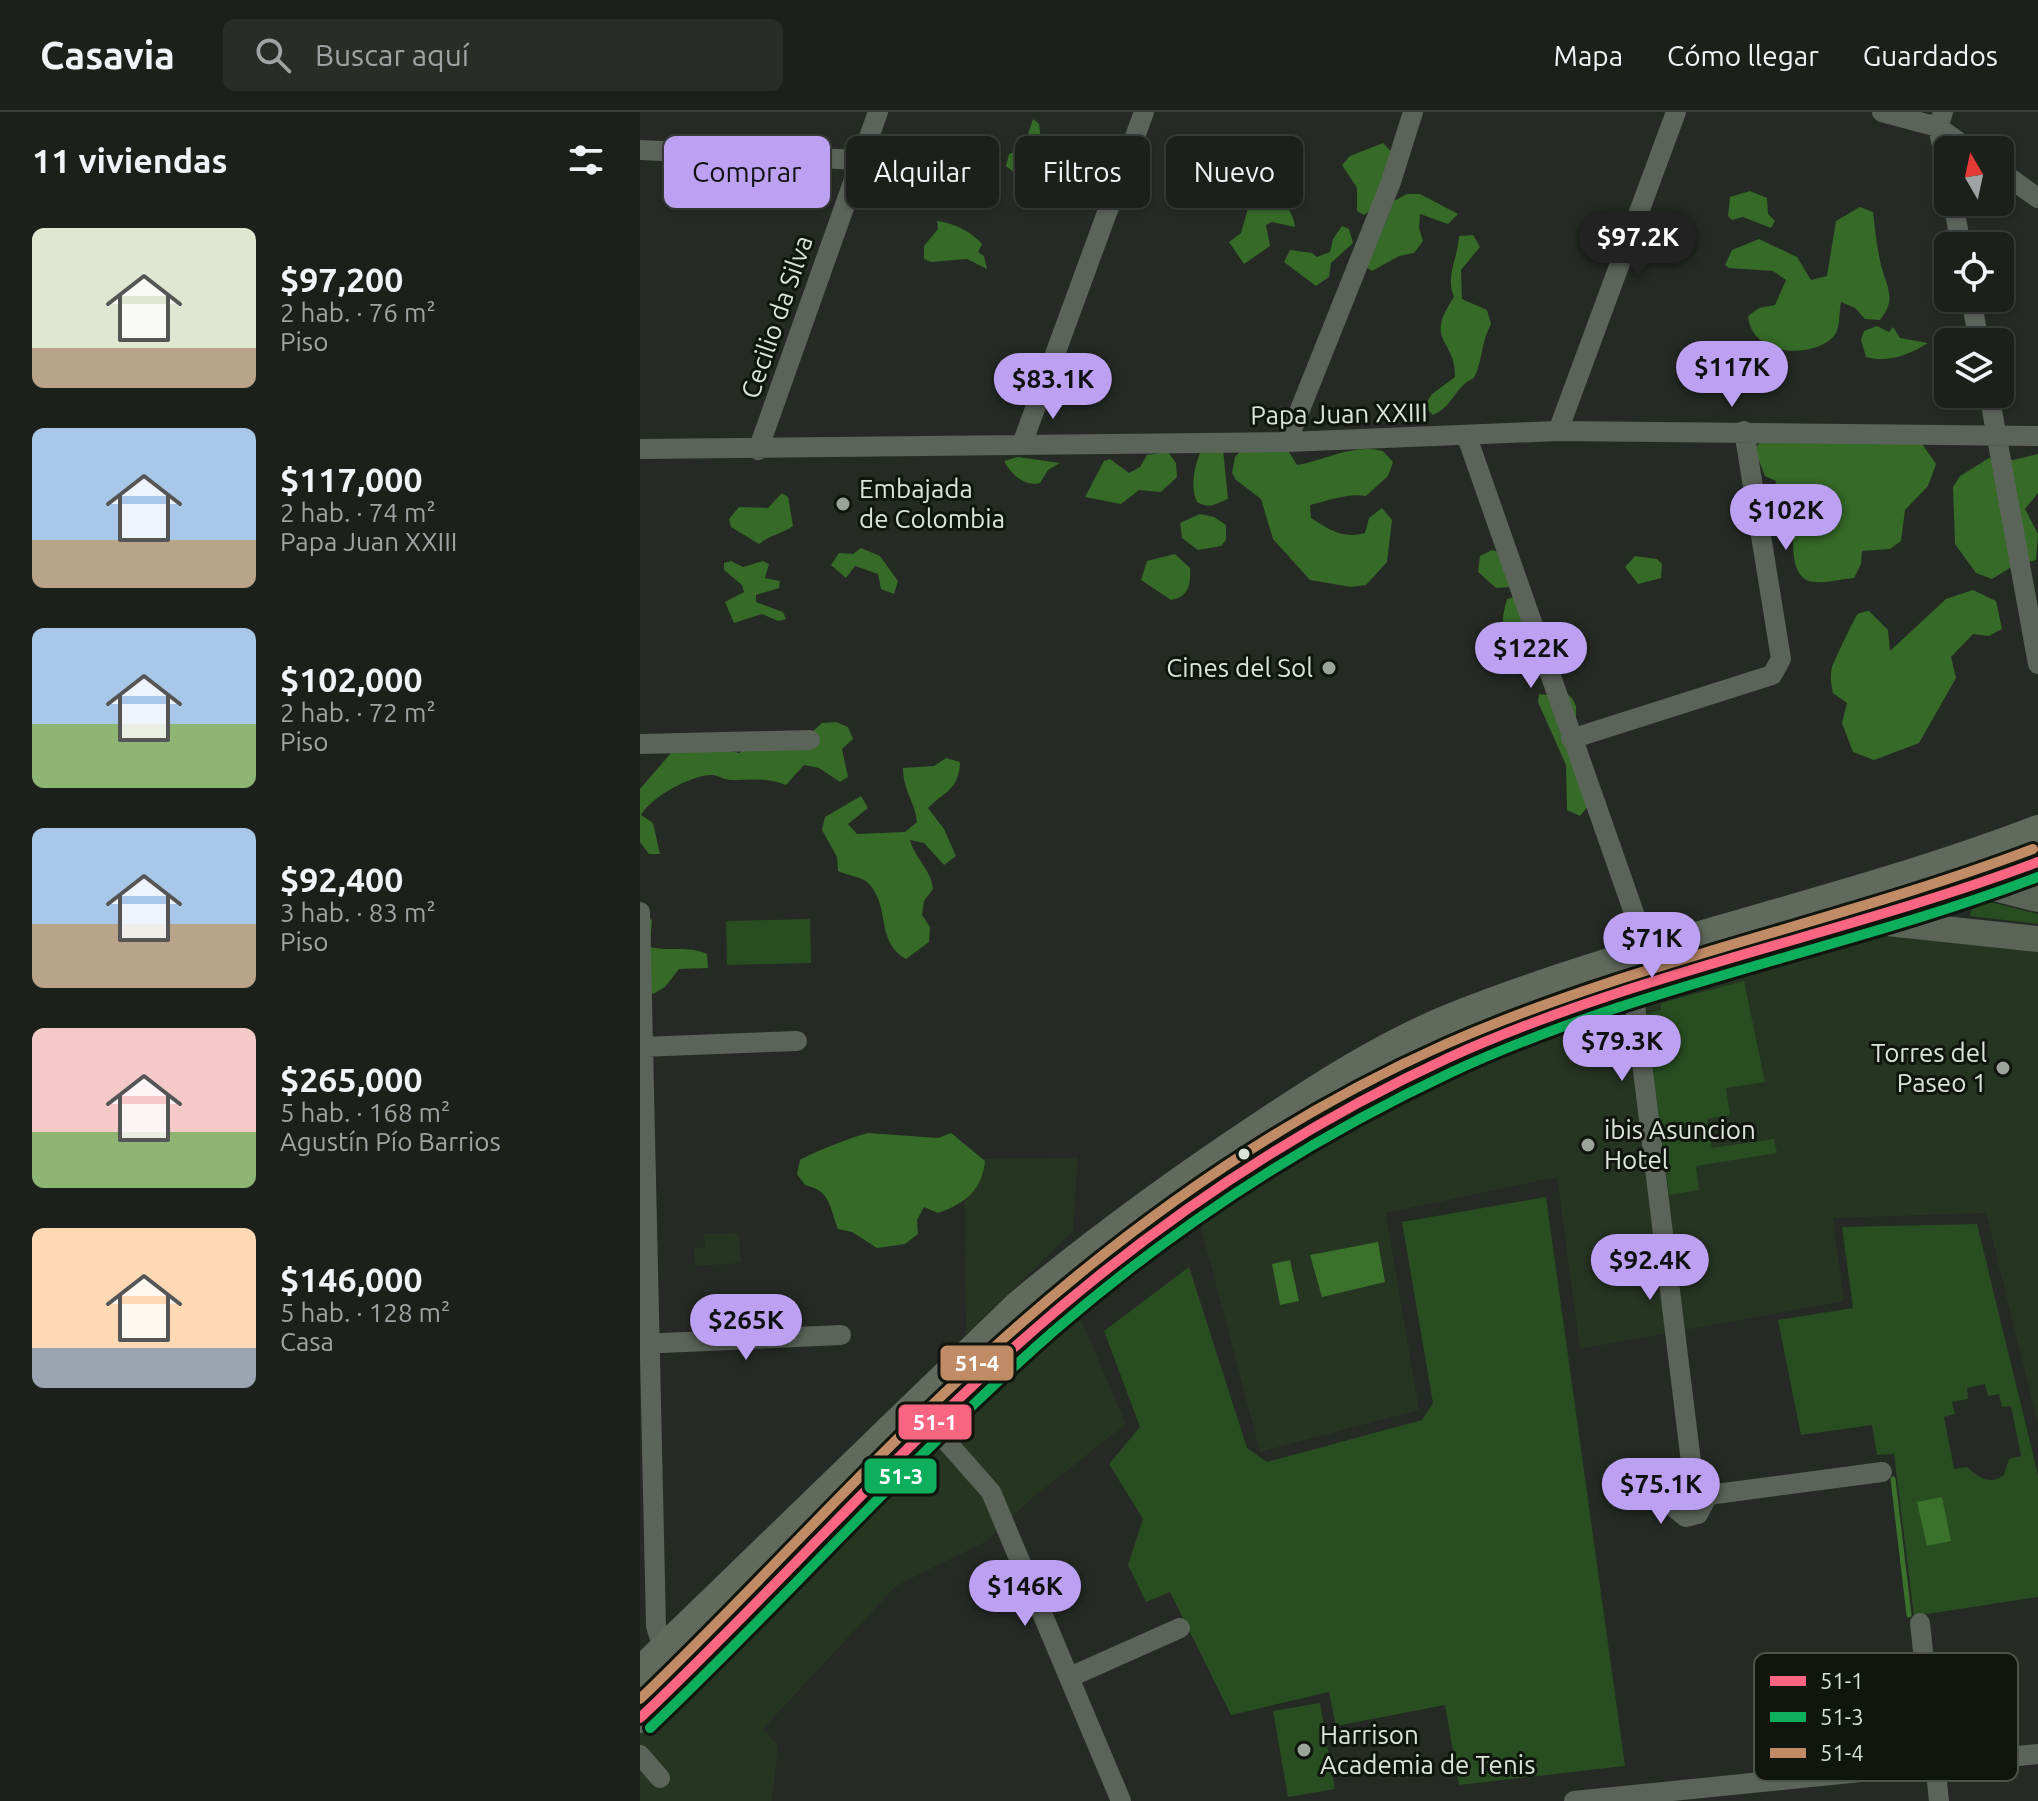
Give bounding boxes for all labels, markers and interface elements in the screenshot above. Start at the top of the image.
search box [223,19,783,91]
icon: search [251,33,295,77]
text: Casavia [40,34,175,76]
text: Buscar aquí [315,38,469,72]
text: Mapa [1554,40,1623,71]
text: Cómo llegar [1667,40,1819,71]
text: Guardados [1863,40,1998,71]
chip: Comprar [664,136,830,208]
chip: Alquilar [846,136,999,208]
chip: Filtros [1015,136,1150,208]
chip: Nuevo [1166,136,1303,208]
north arrow [1934,136,2014,216]
map controls [1934,136,2014,408]
icon: filters [564,138,608,182]
text: 11 viviendas [32,141,228,179]
pin: $97.2K [1573,211,1703,279]
text: $97.2K [1597,222,1679,251]
street label: Cecilio da Silva [735,232,818,402]
button: locate [1934,232,2014,312]
icon: home [96,260,192,356]
text: $97,200 [280,260,403,298]
text: 2 hab. · 76 m² [280,298,436,327]
text: Piso [280,327,328,356]
button: layers [1934,328,2014,408]
pin: $117K [1676,341,1788,409]
text: $117K [1694,352,1770,381]
pin: $83.1K [988,353,1118,421]
text: $83.1K [1012,364,1094,393]
street label: Papa Juan XXIII [1250,397,1428,430]
icon: home [96,460,192,556]
text: $117,000 [280,460,423,498]
place label: Embajada de Colombia [859,474,1005,533]
pin: $102K [1730,484,1842,552]
marker: Embajada de Colombia [834,495,852,513]
text: $102K [1748,495,1824,524]
text: 2 hab. · 74 m² [280,498,436,527]
text: Papa Juan XXIII [280,527,458,556]
pin: $122K [1475,622,1587,690]
text: $122K [1493,633,1569,662]
place label: Cines del Sol [1166,653,1313,682]
marker: Cines del Sol [1320,659,1338,677]
icon: home [96,660,192,756]
text: $102,000 [280,660,423,698]
text: 2 hab. · 72 m² [280,698,436,727]
text: Piso [280,727,328,756]
icon: home [96,860,192,956]
text: $92,400 [280,860,403,898]
text: 3 hab. · 83 m² [280,898,436,927]
pin: $71K [1605,912,1699,980]
text: $71K [1621,923,1683,952]
text: Piso [280,927,328,956]
pin: $79.3K [1557,1015,1687,1083]
text: $79.3K [1581,1026,1663,1055]
place label: Torres del Paseo 1 [1871,1038,1987,1097]
marker: Torres del Paseo 1 [1994,1059,2012,1077]
icon: home [96,1060,192,1156]
text: $265,000 [280,1060,423,1098]
text: 5 hab. · 168 m² [280,1098,450,1127]
place label: ibis Asuncion Hotel [1604,1115,1756,1174]
text: Agustín Pío Barrios [280,1127,501,1156]
marker: ibis Asuncion Hotel [1579,1136,1597,1154]
unlabelled marker [1236,1146,1252,1162]
pin: $92.4K [1585,1234,1715,1302]
text: $92.4K [1609,1245,1691,1274]
icon: home [96,1260,192,1356]
text: $146,000 [280,1260,423,1298]
pin: $265K [690,1294,802,1362]
text: 5 hab. · 128 m² [280,1298,450,1327]
text: $265K [708,1305,784,1334]
text: Casa [280,1327,334,1356]
line badge: 51-4 [939,1344,1015,1382]
text: 51-4 [955,1350,999,1375]
line badge: 51-1 [897,1403,973,1441]
text: 51-1 [913,1409,957,1434]
line badge: 51-3 [863,1457,938,1495]
pin: $75.1K [1596,1458,1726,1526]
text: 51-3 [879,1463,923,1488]
text: $75.1K [1620,1469,1702,1498]
pin: $146K [969,1560,1081,1628]
text: $146K [987,1571,1063,1600]
legend [1754,1653,2018,1781]
text: 51-1 [1820,1668,1864,1693]
text: 51-3 [1820,1704,1864,1729]
place label: Harrison Academia de Tenis [1320,1720,1535,1779]
text: 51-4 [1820,1740,1864,1765]
marker: Harrison Academia de Tenis [1295,1741,1313,1759]

